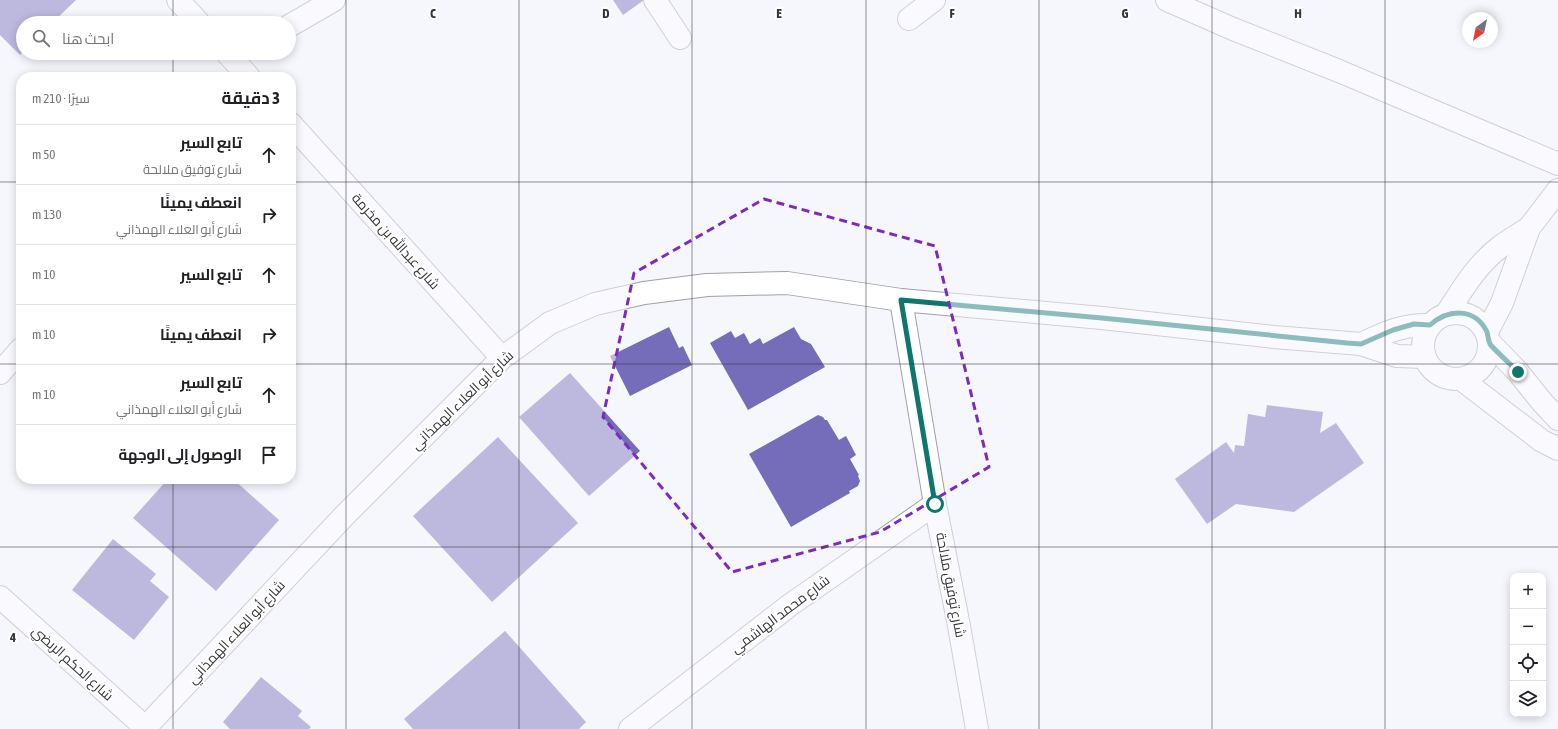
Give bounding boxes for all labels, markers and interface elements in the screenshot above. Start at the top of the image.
text: C [430,6,436,21]
text: D [602,6,610,21]
text: E [776,6,782,21]
text: F [949,6,955,21]
text: G [1122,6,1129,21]
text: H [1294,6,1302,21]
north arrow [1462,12,1498,48]
search box [16,16,296,60]
icon: search [30,27,52,49]
text: ابحث هنا [62,30,114,47]
text: 3 دقيقة [222,88,280,108]
text: سيرًا · 210 m [32,91,90,106]
text: تابع السير [180,134,242,151]
icon: ahead [258,144,280,166]
text: 50 m [32,147,55,162]
text: شارع توفيق ملالحة [143,162,242,177]
street label: شارع عبدالله بن مخرمة [348,189,444,293]
text: انعطف يمينًا [160,194,242,211]
icon: right [258,204,280,226]
text: 130 m [32,207,62,222]
text: شارع أبو العلاء الهمذاني [116,222,242,237]
icon: ahead [258,264,280,286]
text: تابع السير [180,266,242,283]
text: 10 m [32,267,55,282]
icon: right [258,324,280,346]
text: انعطف يمينًا [160,326,242,343]
text: 10 m [32,327,55,342]
street label: شارع أبو العلاء الهمذاني [407,346,519,456]
route end [1509,363,1527,381]
text: تابع السير [180,374,242,391]
icon: ahead [258,384,280,406]
text: 10 m [32,387,55,402]
text: شارع أبو العلاء الهمذاني [116,402,242,417]
icon: arrive [258,444,280,466]
text: الوصول إلى الوجهة [118,446,242,463]
route start [926,495,944,513]
street label: شارع توفيق ملالحة [932,531,969,639]
street label: شارع محمد الهاشمي [727,572,835,660]
map controls [1510,573,1546,717]
button: + [1510,573,1546,609]
street label: شارع أبو العلاء الهمذاني [183,576,291,690]
button: − [1510,609,1546,645]
street label: شارع الحكم الربضي [27,622,117,706]
text: 4 [9,630,16,645]
button: locate [1510,645,1546,681]
button: layers [1510,681,1546,717]

